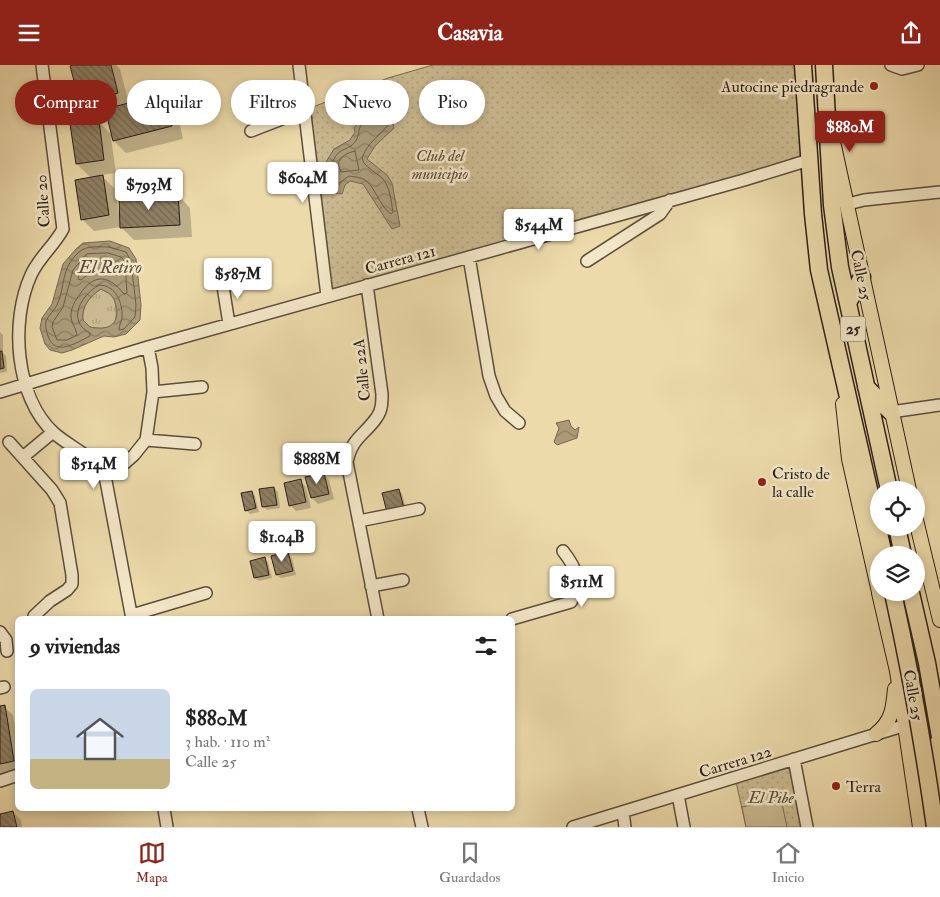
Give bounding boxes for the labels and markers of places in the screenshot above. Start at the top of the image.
place label: Autocine piedragrande [720,77,864,98]
marker: Autocine piedragrande [868,80,880,92]
pin: $880M [815,111,885,153]
pin: $604M [268,161,338,204]
pin: $793M [114,169,184,211]
pin: $544M [504,209,574,251]
pin: $587M [203,257,273,300]
pin: $888M [282,443,352,485]
pin: $514M [59,447,129,490]
place label: Cristo de la calle [772,464,830,502]
marker: Cristo de la calle [756,476,768,488]
pin: $1.04B [241,521,323,563]
pin: $511M [547,565,617,608]
place label: Terra [846,777,881,797]
marker: Terra [830,780,842,792]

